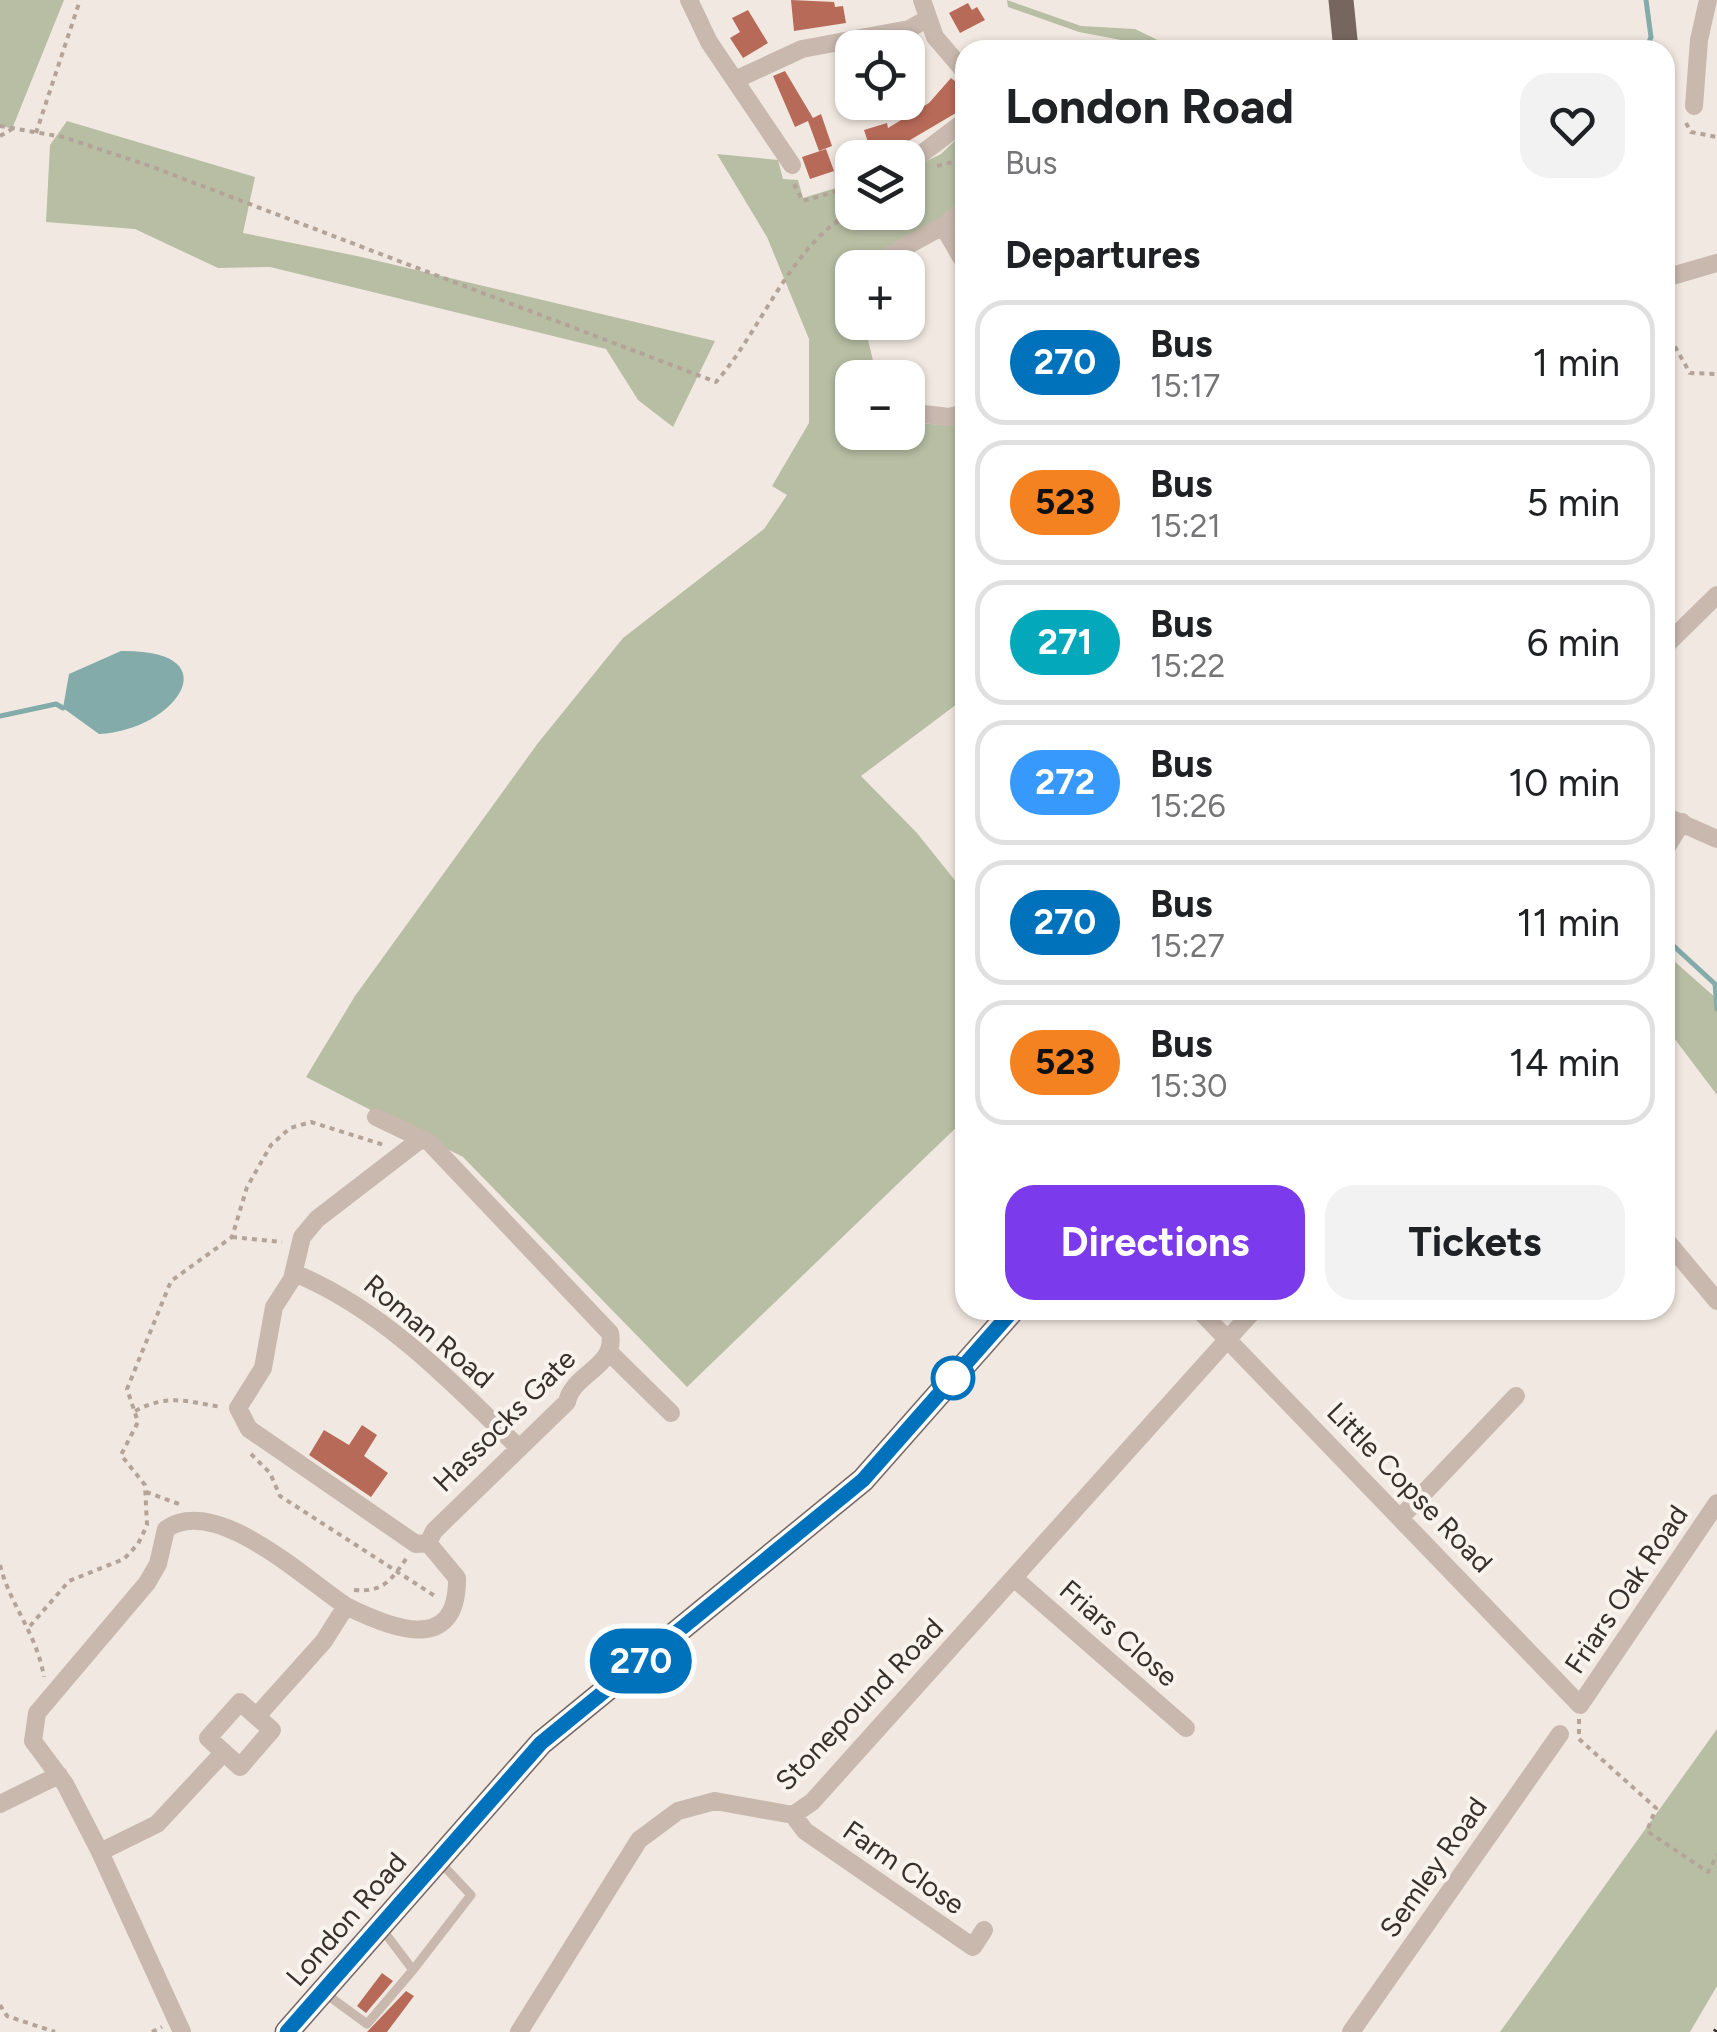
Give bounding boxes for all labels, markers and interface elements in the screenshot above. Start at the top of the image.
map controls [835,30,925,450]
button: locate [835,30,925,120]
button: heart [1520,73,1625,178]
text: London Road [1005,77,1294,135]
button: layers [835,140,925,230]
text: Bus [1005,144,1057,182]
text: Departures [1005,232,1200,278]
button: + [835,250,925,340]
text: Bus [1150,321,1213,367]
text: 1 min [1533,340,1620,386]
text: 270 [1034,341,1096,383]
button: − [835,360,925,450]
text: 15:17 [1150,367,1220,405]
text: Bus [1150,461,1213,507]
text: 5 min [1526,480,1620,526]
text: 523 [1035,481,1095,523]
text: 15:21 [1150,507,1221,545]
text: Bus [1150,601,1213,647]
text: 6 min [1527,620,1620,666]
text: 271 [1038,621,1092,663]
text: 15:22 [1150,647,1226,685]
text: Bus [1150,741,1213,787]
text: 10 min [1508,760,1620,806]
text: 272 [1035,761,1095,803]
text: 15:26 [1150,787,1226,825]
text: Bus [1150,881,1213,927]
text: 11 min [1517,900,1620,946]
text: 270 [1034,901,1096,943]
text: 15:27 [1150,927,1225,965]
text: Bus [1150,1021,1213,1067]
text: 14 min [1509,1040,1620,1086]
text: 523 [1035,1041,1095,1083]
text: 15:30 [1150,1067,1228,1105]
button: Directions [1005,1185,1305,1300]
button: Tickets [1325,1185,1625,1300]
street label: Roman Road [357,1267,501,1395]
street label: Hassocks Gate [426,1342,582,1498]
unlabelled marker [932,1357,974,1399]
street label: Little Copse Road [1320,1395,1500,1579]
street label: Friars Oak Road [1557,1498,1695,1680]
street label: Friars Close [1053,1572,1185,1694]
street label: Stonepound Road [768,1611,950,1797]
line badge: 270 [584,1628,698,1694]
text: 270 [610,1640,672,1682]
street label: Semley Road [1372,1790,1494,1944]
street label: Farm Close [837,1813,971,1921]
street label: London Road [279,1845,413,1993]

